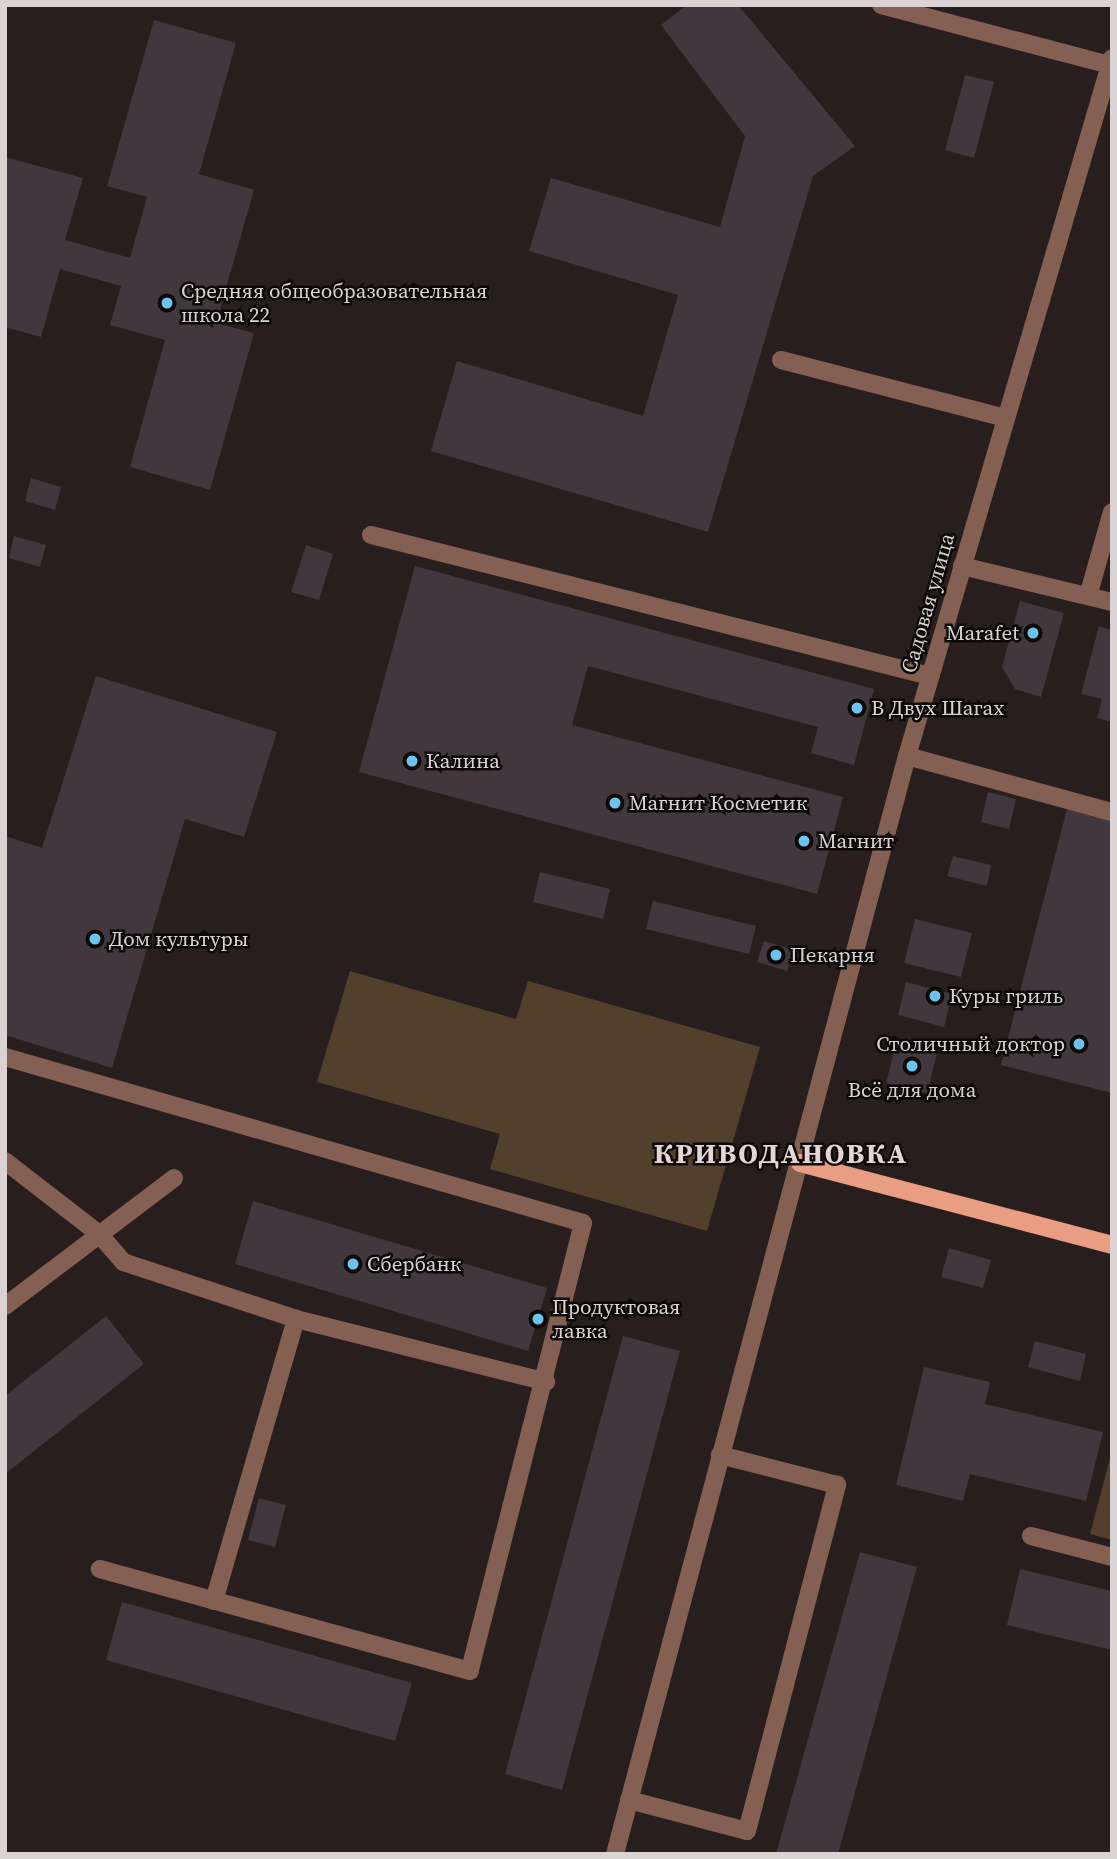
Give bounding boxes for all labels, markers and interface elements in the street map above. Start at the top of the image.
place label: Средняя общеобразовательная школа 22 [181,278,487,328]
marker: Средняя общеобразовательная школа 22 [159,295,175,311]
street label: Садовая улица [896,530,960,676]
place label: Marafet [946,620,1019,646]
marker: Marafet [1025,625,1041,641]
place label: В Двух Шагах [871,695,1004,721]
marker: В Двух Шагах [849,700,865,716]
place label: Калина [426,748,500,774]
marker: Калина [404,753,420,769]
place label: Магнит Косметик [629,790,807,816]
marker: Магнит Косметик [607,795,623,811]
place label: Магнит [818,828,894,854]
marker: Магнит [796,833,812,849]
place label: Дом культуры [109,926,249,952]
marker: Дом культуры [87,931,103,947]
place label: Пекарня [790,942,875,968]
marker: Пекарня [768,947,784,963]
place label: Куры гриль [949,983,1063,1009]
marker: Куры гриль [927,988,943,1004]
place label: Столичный доктор [876,1031,1065,1057]
marker: Столичный доктор [1071,1036,1087,1052]
marker: Всё для дома [904,1058,920,1074]
place label: Всё для дома [848,1077,976,1103]
district label: КРИВОДАНОВКА [655,1136,907,1170]
place label: Сбербанк [367,1251,461,1277]
marker: Сбербанк [345,1256,361,1272]
place label: Продуктовая лавка [552,1294,680,1344]
marker: Продуктовая лавка [530,1311,546,1327]

